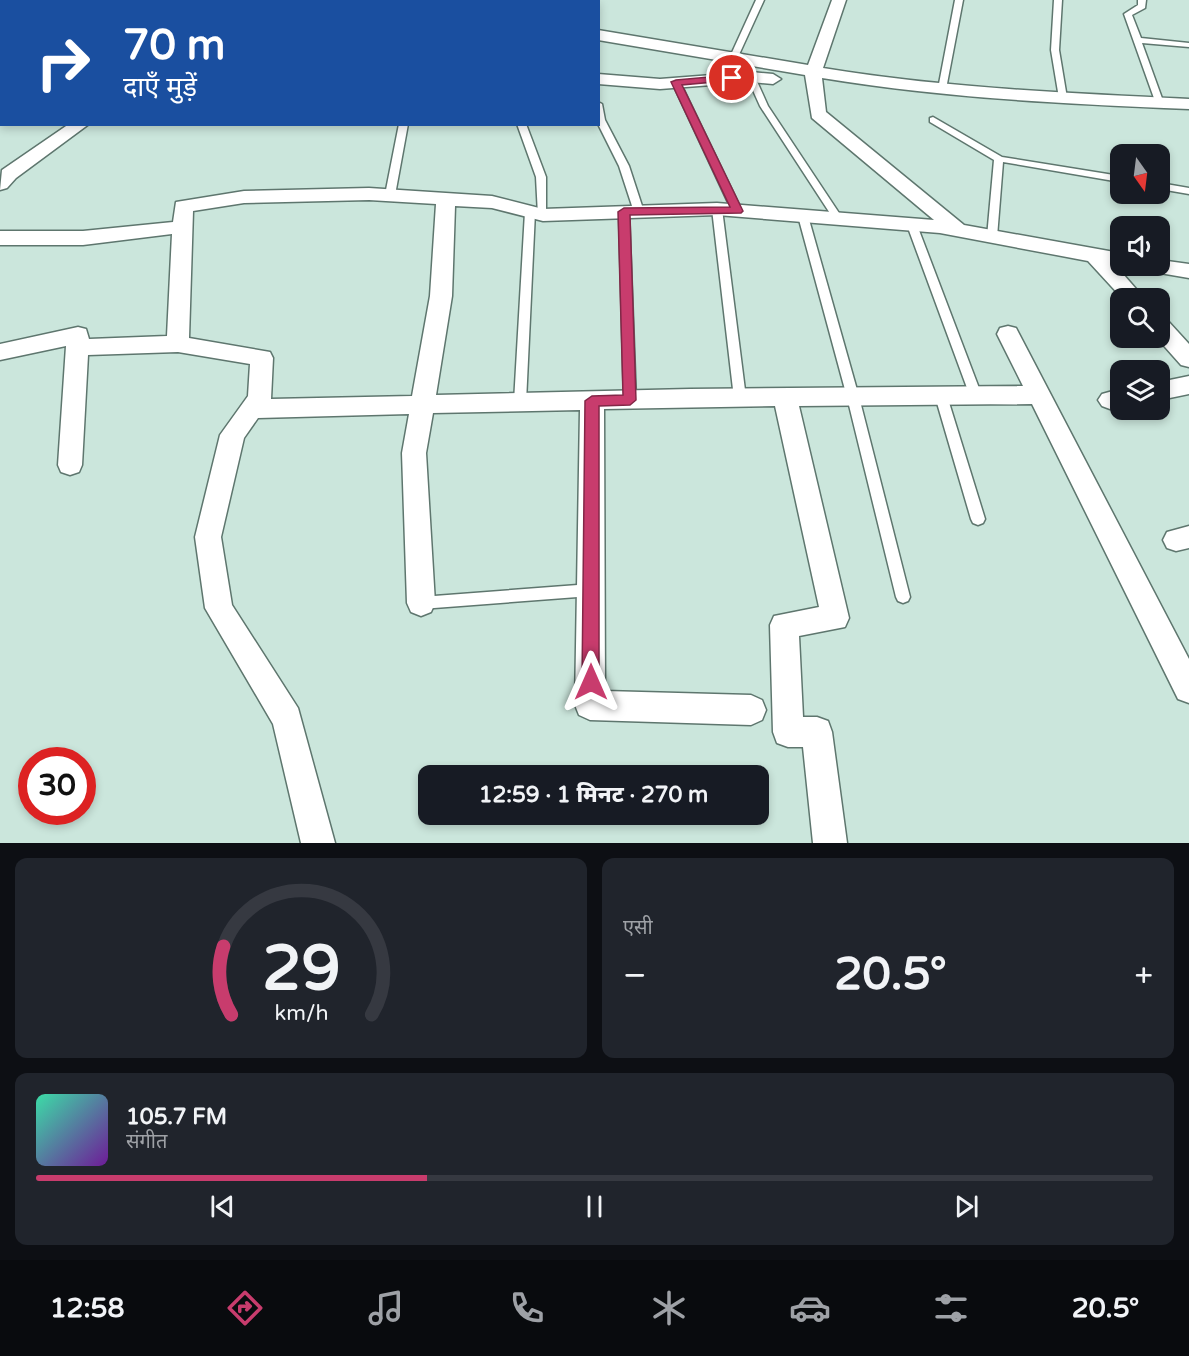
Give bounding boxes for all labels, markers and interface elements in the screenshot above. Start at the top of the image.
text: 70 m [123,20,225,71]
icon: right [24,24,102,102]
pin [706,52,757,103]
icon: arrive [715,61,748,94]
text: दाएँ मुड़ें [123,71,197,104]
north arrow [1110,144,1170,204]
map controls [1110,144,1170,420]
button: sound [1110,216,1170,276]
button: search [1110,288,1170,348]
button: layers [1110,360,1170,420]
position arrow [559,650,623,714]
speed limit sign: 30 [18,747,96,825]
text: 12:59 · 1 मिनट · 270 m [479,782,708,808]
text: एसी [623,916,653,940]
text: 29 [262,932,340,1007]
text: 20.5° [834,948,947,1002]
text: − [623,956,647,995]
text: + [1134,956,1153,995]
text: km/h [274,1000,328,1026]
text: 105.7 FM [126,1104,227,1130]
text: संगीत [126,1130,167,1154]
icon: previous [206,1190,239,1223]
icon: pause [578,1190,611,1223]
icon: next [950,1190,983,1223]
icon: directions [224,1287,266,1329]
icon: music [365,1287,407,1329]
icon: phone [506,1287,548,1329]
icon: climate [648,1287,690,1329]
icon: car [789,1287,831,1329]
icon: filters [930,1287,972,1329]
text: 12:58 [50,1292,125,1325]
text: 20.5° [1072,1292,1139,1325]

